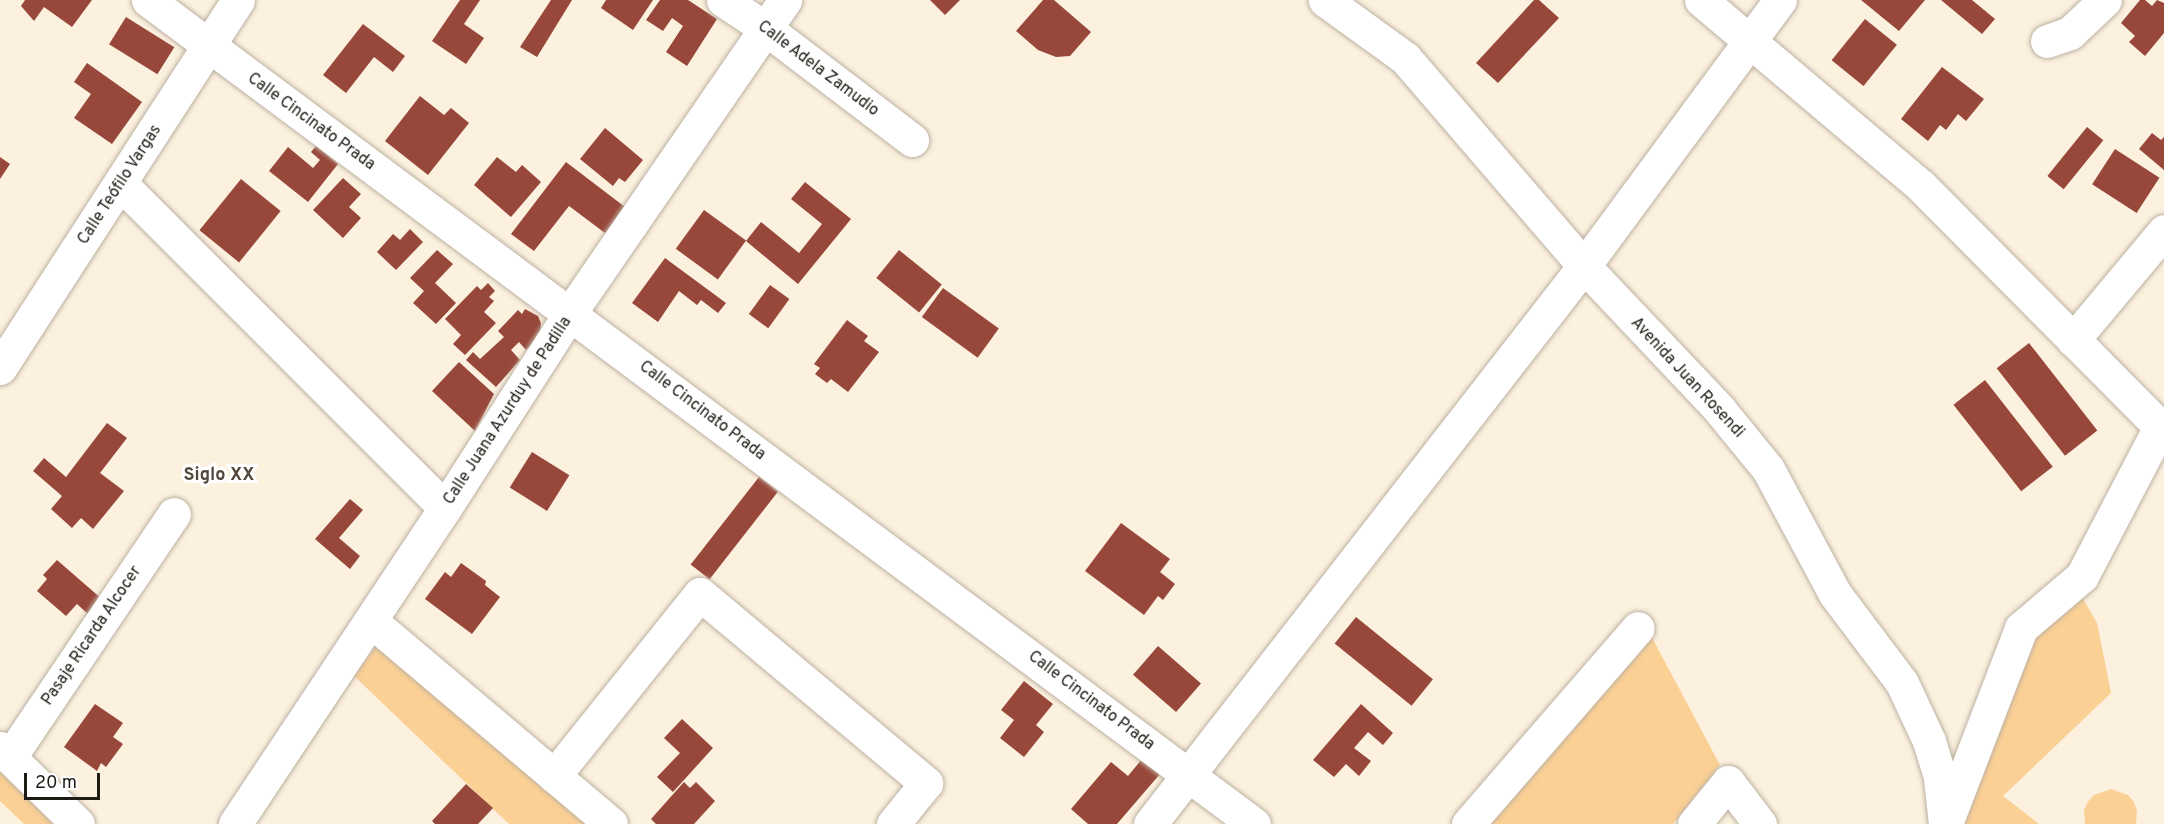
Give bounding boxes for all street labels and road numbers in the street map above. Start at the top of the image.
street label: Calle Adela Zamudio [753,17,883,121]
street label: Calle Cincinato Prada [243,69,379,175]
street label: Calle Teófilo Vargas [74,121,166,249]
street label: Calle Juana Azurduy de Padilla [440,313,576,509]
street label: Avenida Juan Rosendi [1626,314,1748,442]
street label: Calle Cincinato Prada [635,357,769,465]
street label: Pasaje Ricarda Alcocer [38,562,146,710]
street label: Calle Cincinato Prada [1024,647,1158,755]

